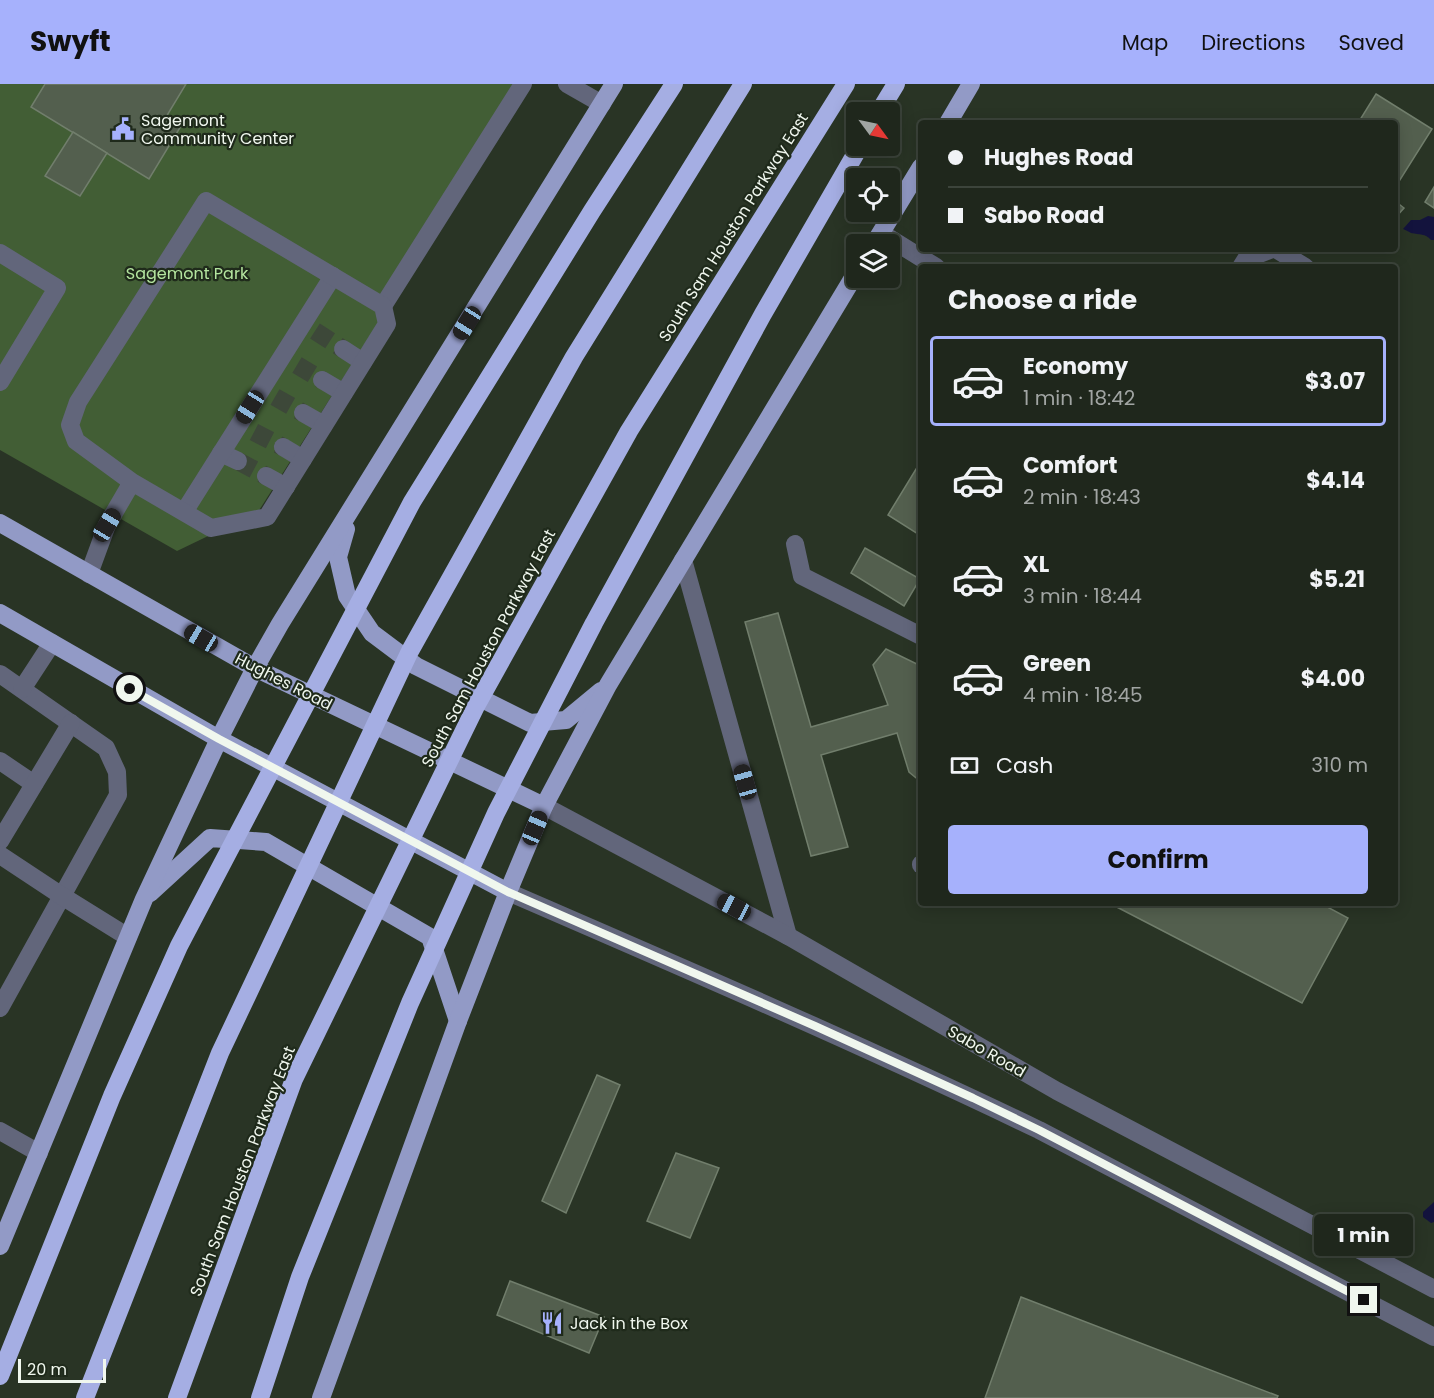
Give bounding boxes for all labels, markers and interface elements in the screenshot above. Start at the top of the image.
text: Swyft [30,22,111,61]
text: Map [1122,28,1168,57]
text: Directions [1201,28,1305,57]
text: Saved [1338,28,1404,57]
north arrow [846,102,900,156]
map controls [846,102,900,288]
street label: South Sam Houston Parkway East [653,108,814,346]
place label: Sagemont Community Center [141,109,294,150]
public building icon: Sagemont Community Center [110,116,136,142]
text: Hughes Road [984,142,1133,173]
button: locate [846,168,900,222]
text: Sabo Road [984,200,1104,231]
button: layers [846,234,900,288]
park label: Sagemont Park [126,262,249,285]
text: Choose a ride [948,281,1137,318]
car [450,303,484,343]
text: Economy [1023,351,1128,382]
icon: car [951,354,1005,408]
text: $3.07 [1305,366,1365,397]
text: 1 min · 18:42 [1023,384,1135,412]
car [233,387,267,427]
text: Comfort [1023,450,1117,481]
icon: car [951,453,1005,507]
text: $4.14 [1306,465,1365,496]
text: 2 min · 18:43 [1023,483,1141,511]
car [90,505,124,545]
street label: South Sam Houston Parkway East [416,525,561,771]
text: XL [1023,549,1049,580]
icon: car [951,552,1005,606]
text: $5.21 [1309,564,1365,595]
text: 3 min · 18:44 [1023,582,1142,610]
car [181,621,221,655]
street label: Hughes Road [231,647,336,716]
text: Green [1023,648,1091,679]
icon: car [951,651,1005,705]
text: $4.00 [1301,663,1365,694]
route start [116,675,143,702]
text: 4 min · 18:45 [1023,681,1143,709]
icon: cash [948,749,981,782]
text: Cash [996,750,1053,781]
text: 310 m [1311,751,1368,779]
car [731,762,759,802]
car [520,808,550,848]
button: Confirm [948,825,1368,894]
car [714,891,754,923]
street label: Sabo Road [943,1020,1030,1083]
street label: South Sam Houston Parkway East [184,1043,301,1300]
callout: 1 min [1314,1213,1414,1255]
text: 1 min [1337,1221,1390,1249]
route end [1350,1286,1377,1313]
restaurant icon: Jack in the Box [539,1310,565,1336]
place label: Jack in the Box [570,1312,688,1335]
scale bar [18,1356,106,1384]
text: 20 m [27,1358,67,1381]

